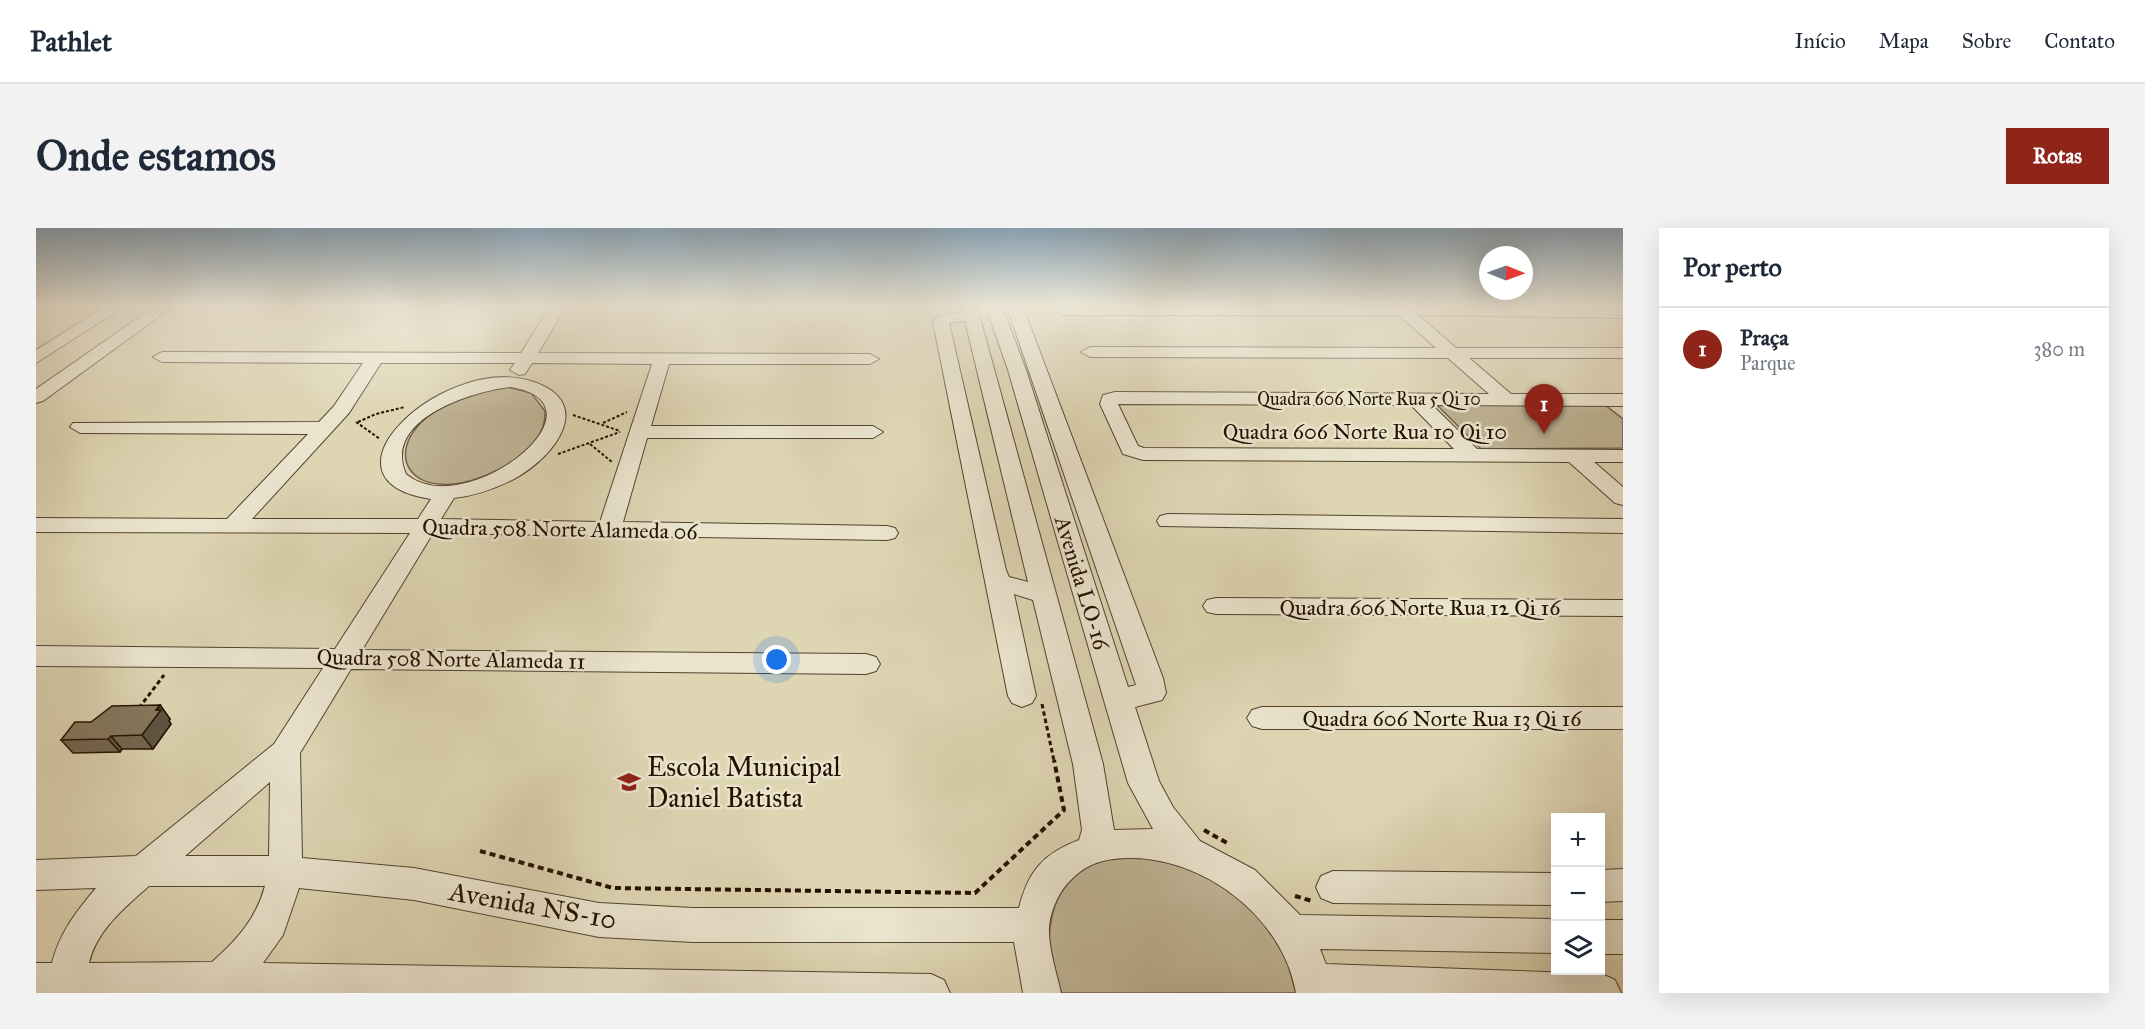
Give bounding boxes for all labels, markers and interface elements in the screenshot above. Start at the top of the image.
text: Pathlet [30,24,112,59]
text: Início [1795,28,1846,54]
text: Mapa [1879,28,1929,54]
text: Sobre [1962,28,2011,54]
text: Contato [2044,28,2115,54]
button: Rotas [2006,128,2109,184]
text: Onde estamos [36,130,276,182]
north arrow [1479,246,1533,300]
text: Por perto [1683,251,1782,283]
text: Praça [1740,324,1789,351]
text: 1 [1699,337,1706,361]
text: 380 m [2034,337,2085,361]
text: Parque [1740,351,1796,375]
pin: 1 [1524,384,1564,434]
street label: Quadra 606 Norte Rua 5 Qi 10 [1257,388,1481,410]
street label: Quadra 606 Norte Rua 10 Qi 10 [1223,418,1507,445]
street label: Avenida LO-16 [1049,512,1115,654]
street label: Quadra 508 Norte Alameda 06 [422,513,699,545]
street label: Quadra 606 Norte Rua 12 Qi 16 [1280,594,1561,621]
street label: Quadra 508 Norte Alameda 11 [316,643,586,675]
your location [762,645,791,674]
street label: Quadra 606 Norte Rua 13 Qi 16 [1303,705,1582,732]
place label: Escola Municipal Daniel Batista [647,750,841,814]
school or university icon: Escola Municipal Daniel Batista [616,769,642,795]
map controls [1551,813,1605,975]
button: + [1551,813,1605,867]
button: − [1551,867,1605,921]
street label: Avenida NS-10 [446,874,619,936]
button: layers [1551,921,1605,975]

